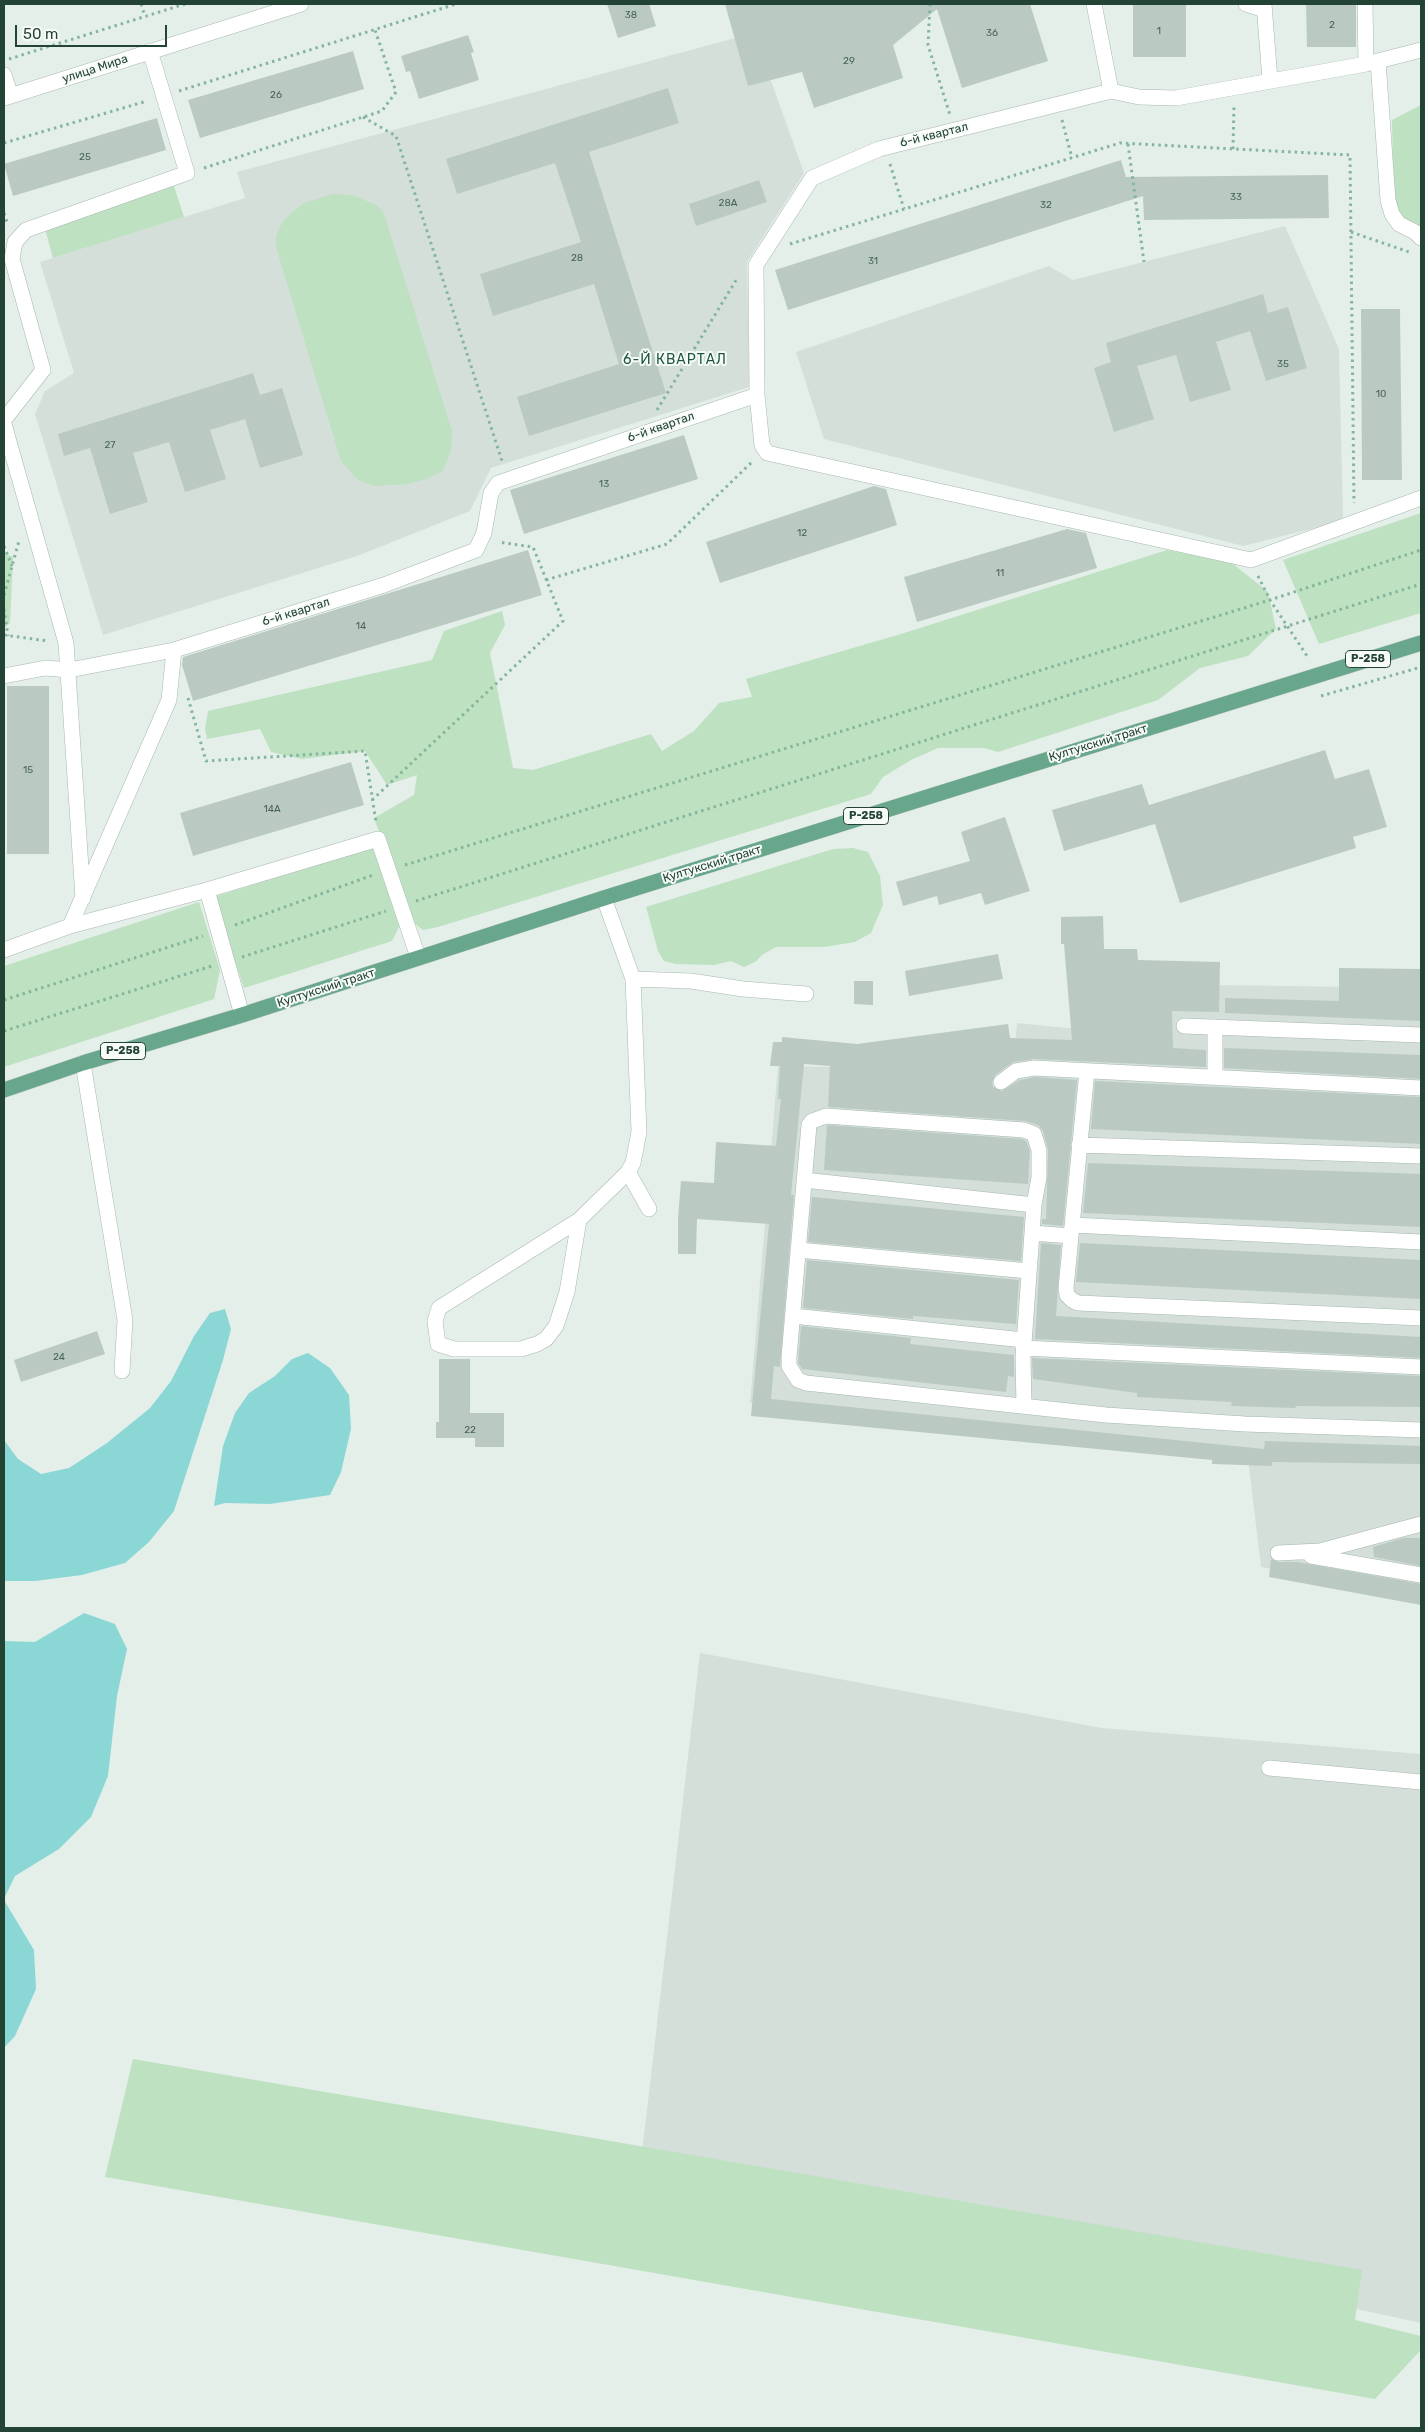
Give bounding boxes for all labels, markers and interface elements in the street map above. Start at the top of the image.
house number: 38 [625,9,637,21]
scale bar [18,15,170,47]
house number: 2 [1329,19,1335,31]
text: 50 m [23,25,58,43]
house number: 1 [1157,25,1161,37]
house number: 36 [986,27,998,39]
street label: улица Мира [60,52,130,86]
house number: 29 [843,55,855,67]
house number: 26 [270,89,282,101]
street label: 6-й квартал [898,120,970,150]
house number: 25 [79,151,91,163]
house number: 33 [1230,191,1242,203]
house number: 28А [719,197,737,209]
house number: 32 [1040,199,1052,211]
house number: 28 [571,252,583,264]
house number: 31 [868,255,878,267]
district label: 6-Й КВАРТАЛ [622,352,728,368]
house number: 35 [1277,358,1289,370]
house number: 10 [1376,388,1386,400]
street label: 6-й квартал [626,409,696,445]
house number: 27 [105,439,115,451]
house number: 13 [599,478,609,490]
house number: 12 [797,527,807,539]
house number: 11 [996,567,1004,579]
street label: 6-й квартал [260,595,332,629]
house number: 14 [356,620,366,632]
road number: Р-258 [1346,651,1390,668]
street label: Култукский тракт [1047,721,1149,765]
house number: 15 [23,764,33,776]
house number: 14А [263,803,281,815]
road number: Р-258 [844,808,888,824]
street label: Култукский тракт [661,842,763,886]
street label: Култукский тракт [275,965,377,1011]
road number: Р-258 [100,1042,146,1060]
house number: 24 [53,1351,65,1363]
house number: 22 [464,1424,476,1436]

